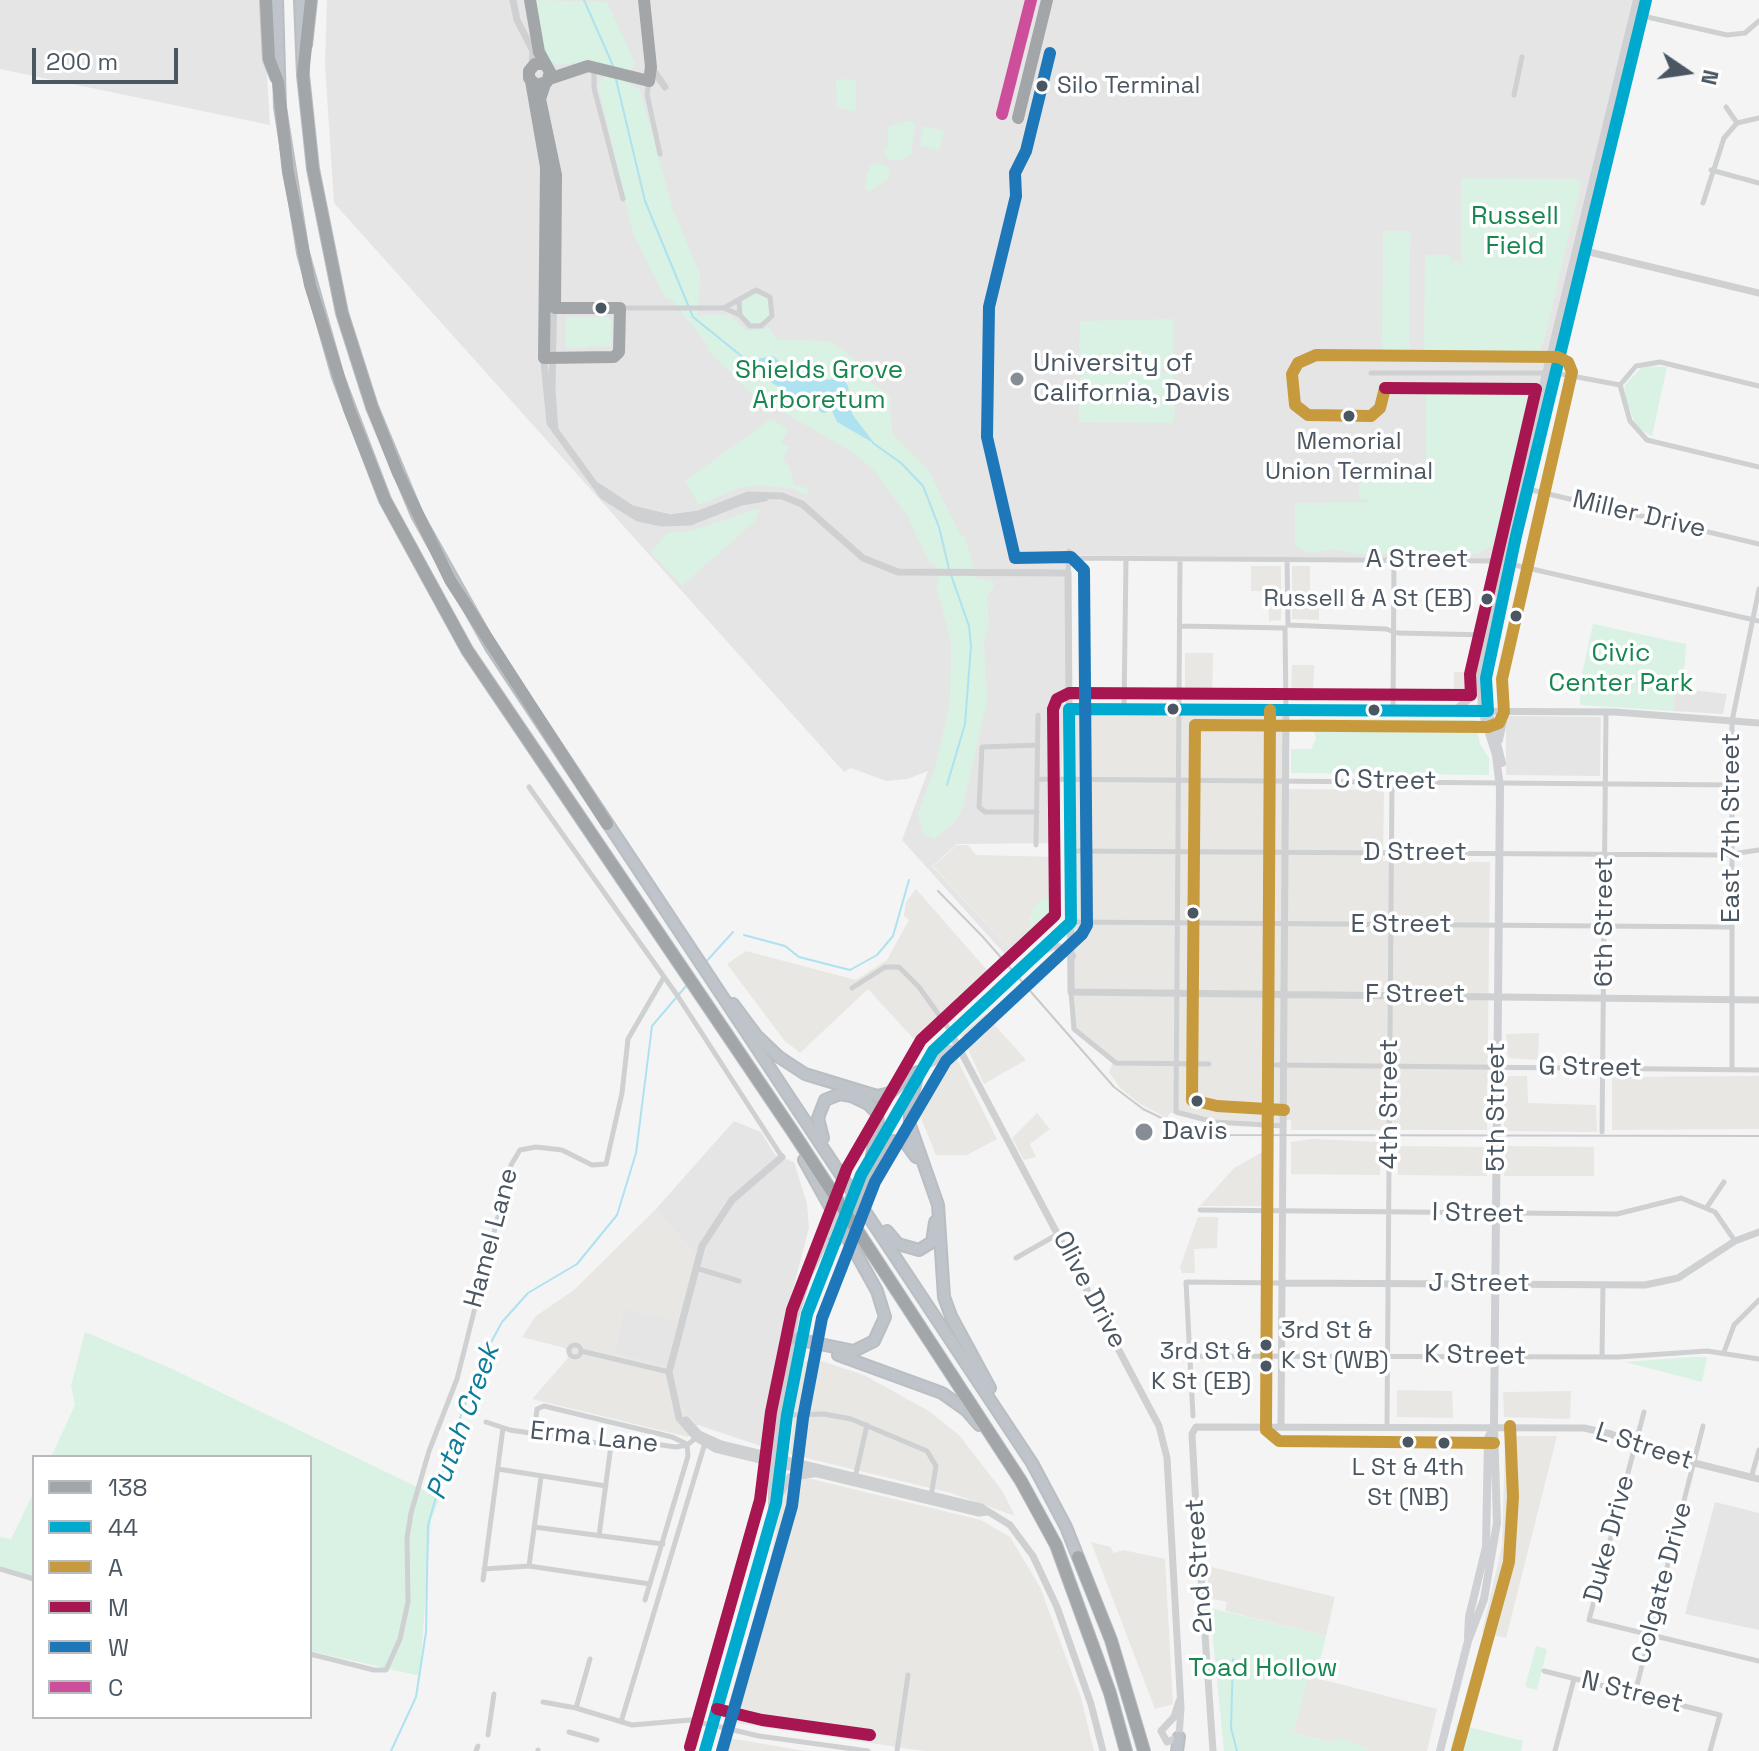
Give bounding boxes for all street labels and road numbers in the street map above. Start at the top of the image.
street label: Miller Drive [1569,485,1709,545]
street label: A Street [1366,544,1468,576]
street label: East 7th Street [1716,733,1748,923]
street label: C Street [1333,765,1437,797]
street label: D Street [1363,837,1467,869]
street label: 6th Street [1589,857,1621,987]
street label: E Street [1351,909,1451,941]
street label: F Street [1365,979,1465,1011]
street label: 4th Street [1374,1039,1406,1169]
street label: 5th Street [1481,1042,1513,1172]
street label: G Street [1538,1052,1642,1084]
street label: Hamel Lane [458,1165,526,1311]
street label: I Street [1431,1198,1525,1230]
street label: Olive Drive [1045,1226,1133,1354]
street label: J Street [1428,1268,1530,1300]
street label: K Street [1424,1340,1526,1372]
street label: Erma Lane [528,1416,660,1460]
street label: L Street [1591,1417,1697,1477]
street label: Duke Drive [1578,1472,1642,1606]
street label: 2nd Street [1180,1498,1220,1634]
street label: Colgate Drive [1626,1499,1700,1667]
street label: N Street [1578,1665,1686,1721]

